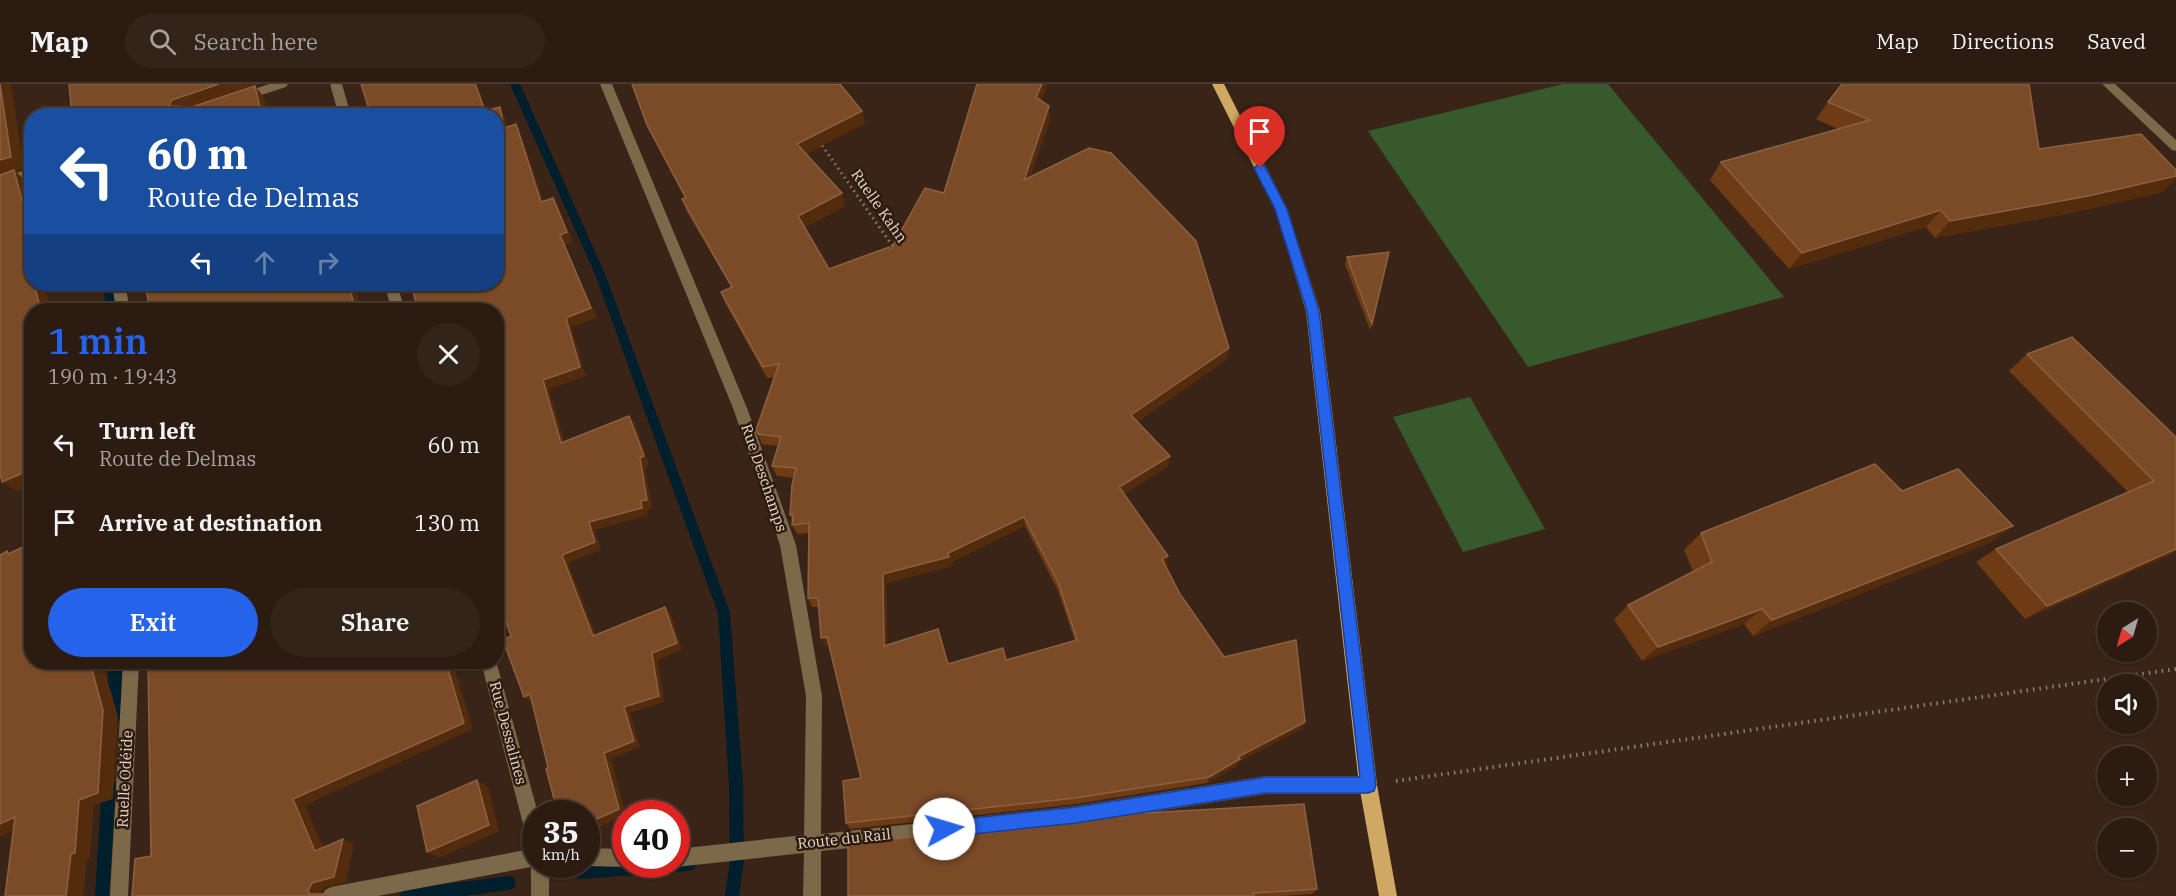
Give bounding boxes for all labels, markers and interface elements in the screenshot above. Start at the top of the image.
search box [125,14,545,68]
text: Map [30,23,89,60]
icon: search [146,25,179,58]
text: Search here [194,27,318,56]
text: Map [1876,27,1919,55]
text: Directions [1952,27,2054,55]
text: Saved [2087,27,2146,55]
pin [1234,106,1285,168]
icon: arrive [1243,115,1276,148]
text: 60 m [147,126,248,181]
icon: left [48,132,126,210]
street label: Ruelle Kahn [847,165,912,246]
text: Route de Delmas [147,179,359,214]
icon: left [185,246,218,279]
icon: ahead [248,246,281,279]
icon: right [311,246,344,279]
text: 1 min [48,317,148,364]
button: close [417,323,480,386]
text: 190 m · 19:43 [48,363,177,390]
text: Turn left [99,416,195,445]
street label: Rue Deschamps [737,421,792,534]
icon: left [48,428,81,461]
text: 60 m [428,430,480,459]
text: Route de Delmas [99,445,256,472]
icon: arrive [48,506,81,539]
text: Arrive at destination [99,508,322,537]
text: 130 m [414,508,480,537]
button: Exit [48,588,258,657]
button: Share [270,588,480,657]
north arrow [2097,602,2157,662]
map controls [2097,602,2157,878]
button: sound [2097,674,2157,734]
street label: Rue Dessalines [486,679,531,787]
street label: Ruelle Odéide [112,730,137,828]
button: + [2097,746,2157,806]
position arrow [912,797,976,861]
speed limit sign: 40 [612,800,690,878]
text: 35 [543,812,579,851]
button: − [2097,818,2157,878]
street label: Route du Rail [796,824,892,853]
text: km/h [542,845,580,864]

